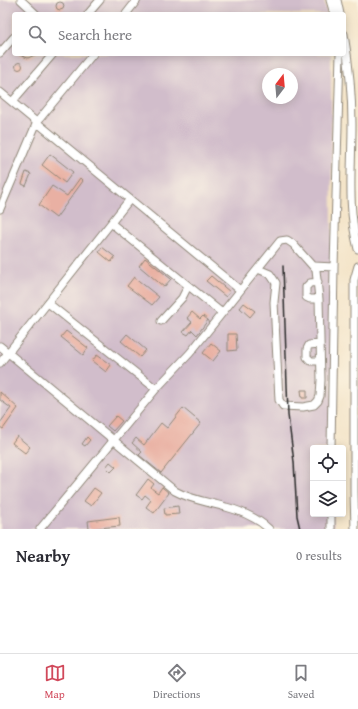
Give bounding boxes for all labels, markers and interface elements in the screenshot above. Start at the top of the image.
search box [12,12,346,56]
icon: search [26,23,48,45]
text: Search here [58,24,132,45]
north arrow [262,68,298,104]
map controls [310,445,346,517]
button: locate [310,445,346,481]
button: layers [310,481,346,517]
text: Nearby [16,543,70,568]
text: 0 results [296,546,342,565]
tab: Map [44,662,66,702]
tab: Directions [153,662,200,702]
tab: Saved [288,662,314,702]

